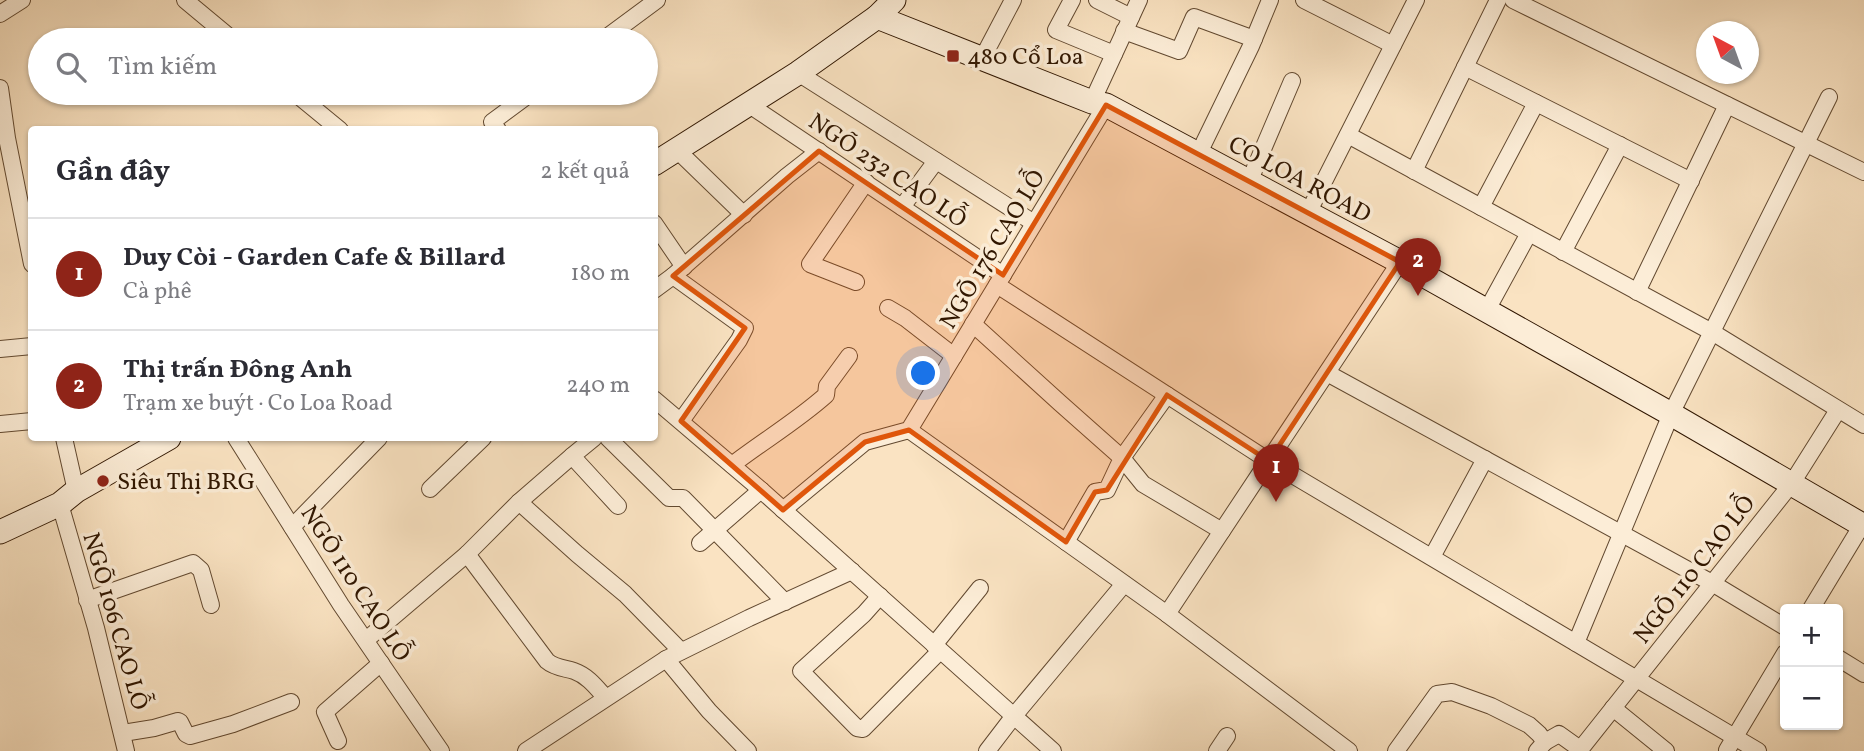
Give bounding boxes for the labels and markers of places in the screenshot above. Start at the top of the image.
place label: 480 Cổ Loa [967,41,1084,75]
marker: 480 Cổ Loa [945,48,961,64]
pin: 2 [1395,238,1441,296]
pin: 1 [1253,444,1299,502]
place label: Siêu Thị BRG [117,466,255,500]
marker: Siêu Thị BRG [95,473,111,489]

